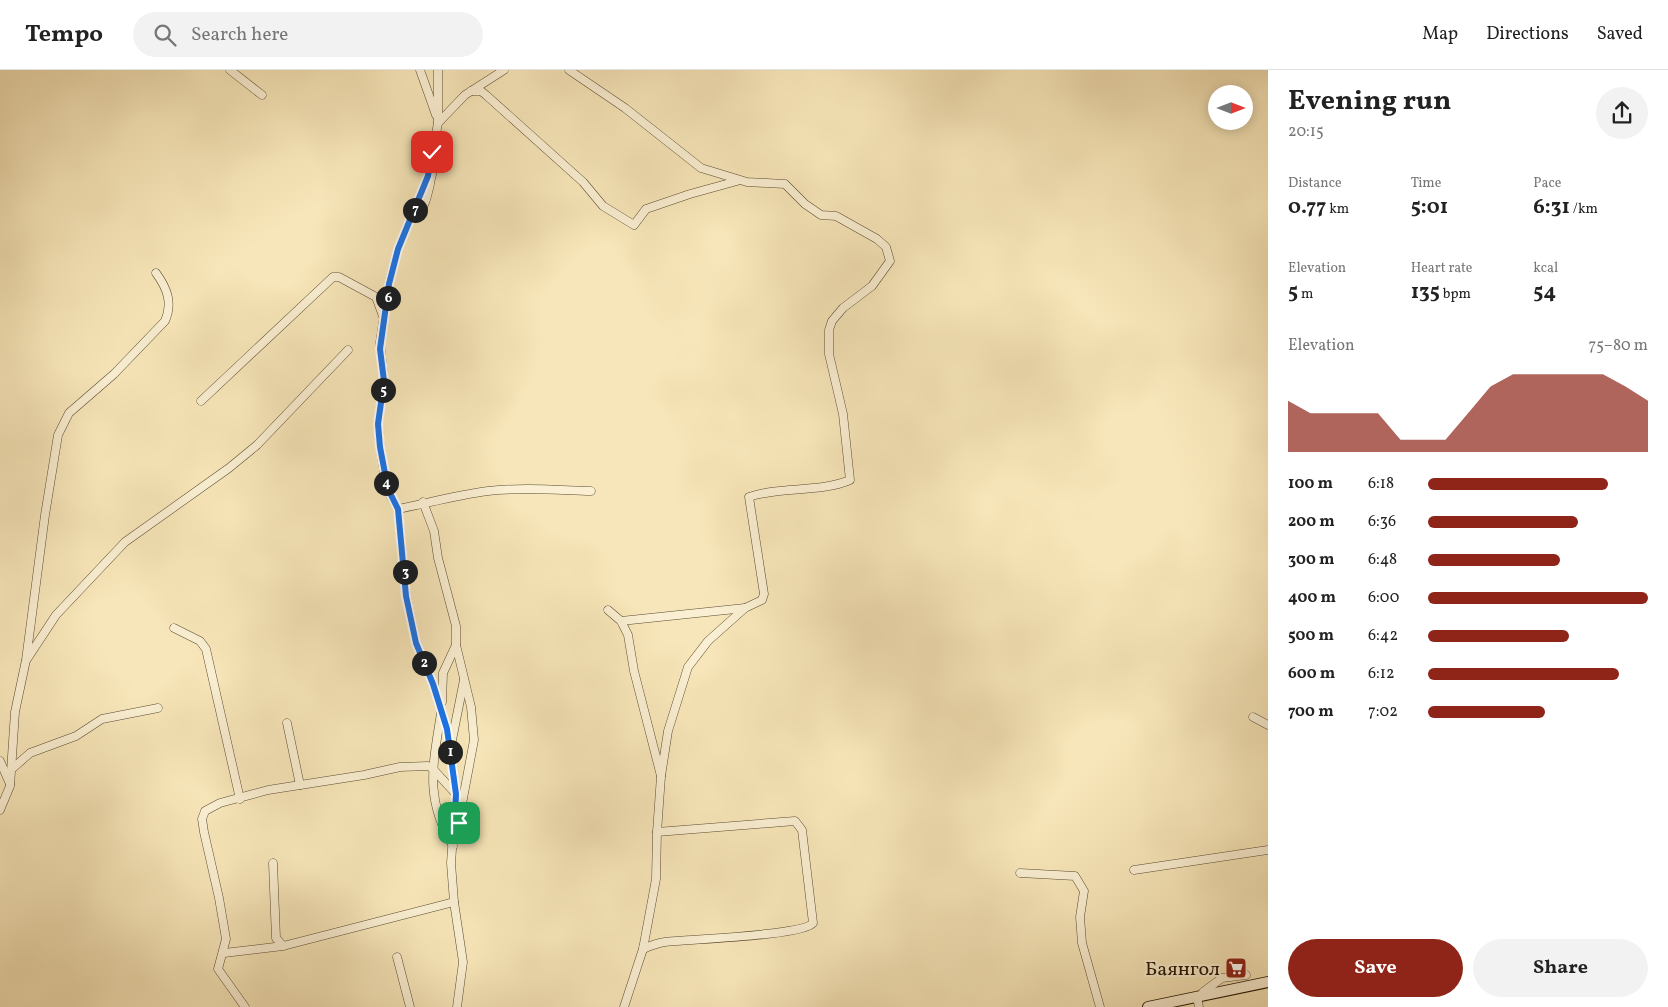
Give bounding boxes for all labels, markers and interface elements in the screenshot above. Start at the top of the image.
search box [133,12,483,57]
text: Tempo [25,18,103,52]
icon: search [151,21,179,49]
text: Search here [191,22,288,48]
text: Map [1422,22,1458,47]
text: Directions [1486,22,1569,47]
text: Saved [1597,22,1643,47]
text: Evening run [1288,82,1452,121]
north arrow [1208,85,1252,130]
map controls [1208,85,1253,130]
button: share [1596,87,1648,139]
text: 20:15 [1288,121,1324,143]
pin [411,131,453,173]
icon: check [418,138,446,166]
text: Distance [1288,174,1342,193]
text: Time [1411,174,1441,193]
text: Pace [1533,174,1561,193]
text: 0.77 [1288,193,1326,222]
text: 5:01 [1411,193,1448,222]
text: 6:31 [1533,193,1570,222]
pin: 7 [402,198,428,222]
text: km [1326,200,1349,219]
text: /km [1570,200,1598,219]
text: 7 [412,201,419,220]
text: Elevation [1288,259,1346,278]
text: Heart rate [1411,259,1472,278]
text: kcal [1533,259,1558,278]
text: 5 [1288,278,1298,307]
text: 135 [1411,278,1440,307]
text: 54 [1533,278,1556,307]
text: m [1298,285,1313,304]
text: bpm [1440,285,1471,304]
pin: 6 [376,286,400,310]
text: 6 [385,289,392,308]
text: Elevation [1288,335,1355,357]
text: 75–80 m [1588,335,1648,357]
pin: 5 [370,378,396,402]
text: 5 [380,381,387,400]
pin: 4 [374,470,398,496]
text: 100 m [1288,473,1333,495]
text: 6:18 [1368,473,1394,495]
text: 4 [382,474,391,493]
text: 200 m [1288,511,1335,533]
text: 6:36 [1368,511,1396,533]
text: 300 m [1288,549,1334,571]
text: 6:48 [1368,549,1397,571]
pin: 3 [392,560,418,584]
text: 3 [402,563,409,582]
text: 400 m [1288,587,1336,609]
text: 6:00 [1368,587,1399,609]
text: 500 m [1288,625,1334,647]
text: 6:42 [1368,625,1398,647]
pin: 2 [412,650,436,676]
text: 2 [421,654,428,673]
text: 600 m [1288,663,1335,685]
text: 6:12 [1368,663,1395,685]
text: 700 m [1288,701,1334,723]
text: 7:02 [1368,701,1398,723]
pin: 1 [438,740,462,764]
text: 1 [448,743,453,762]
pin [438,802,480,844]
icon: arrive [445,809,473,837]
button: Save [1288,939,1463,997]
button: Share [1473,939,1648,997]
place label: Баянгол [1145,956,1220,984]
supermarket icon: Баянгол [1224,956,1248,980]

